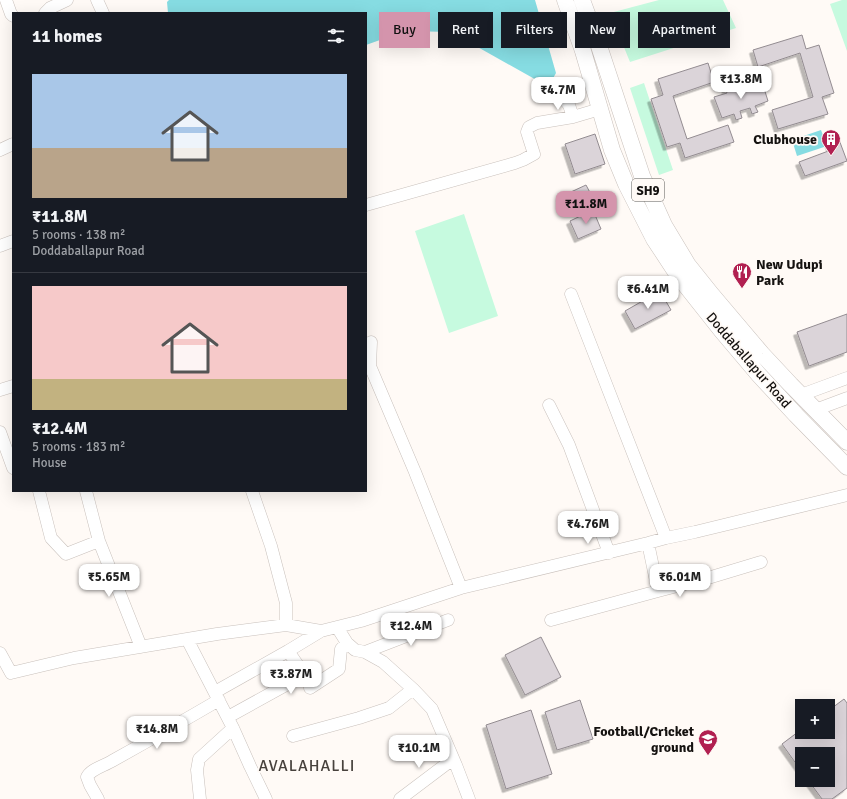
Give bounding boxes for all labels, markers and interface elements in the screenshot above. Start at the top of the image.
chip: Buy [379,12,430,48]
chip: Rent [438,12,493,48]
chip: Filters [501,12,567,48]
chip: New [575,12,630,48]
chip: Apartment [638,12,730,48]
icon: filters [325,25,347,47]
text: 11 homes [32,26,102,47]
pin: ₹13.8M [708,66,774,100]
text: ₹13.8M [720,71,762,87]
pin: ₹4.7M [530,77,586,111]
text: ₹4.7M [540,82,576,98]
icon: home [154,100,226,172]
building icon: Clubhouse [820,128,842,156]
place label: Clubhouse [753,131,817,148]
road number: SH9 [632,179,664,201]
pin: ₹11.8M [553,191,619,225]
text: ₹11.8M [565,196,607,212]
text: ₹11.8M [32,206,88,227]
text: 5 rooms · 138 m² [32,227,125,243]
text: Doddaballapur Road [32,243,145,259]
place label: New Udupi Park [756,256,823,289]
restaurant icon: New Udupi Park [731,261,753,289]
pin: ₹6.41M [615,276,681,310]
text: ₹6.41M [627,281,669,297]
street label: Doddaballapur Road [702,309,795,412]
icon: home [154,312,226,384]
text: ₹12.4M [32,418,88,439]
text: 5 rooms · 183 m² [32,439,125,455]
text: House [32,455,67,471]
pin: ₹4.76M [555,511,621,545]
text: ₹4.76M [567,516,609,532]
pin: ₹5.65M [76,564,142,598]
pin: ₹6.01M [647,564,713,598]
text: ₹5.65M [88,569,130,585]
text: ₹6.01M [659,569,701,585]
pin: ₹12.4M [378,613,444,647]
text: ₹12.4M [390,618,432,634]
pin: ₹3.87M [258,661,324,695]
text: ₹3.87M [270,666,312,682]
map controls [795,699,835,787]
button: + [795,699,835,739]
pin: ₹14.8M [124,716,190,750]
text: ₹14.8M [136,721,178,737]
place label: Football/Cricket ground [593,723,695,756]
school or university icon: Football/Cricket ground [697,728,719,756]
pin: ₹10.1M [386,735,452,769]
text: ₹10.1M [398,740,440,756]
button: − [795,747,835,787]
district label: AVALAHALLI [259,756,355,776]

